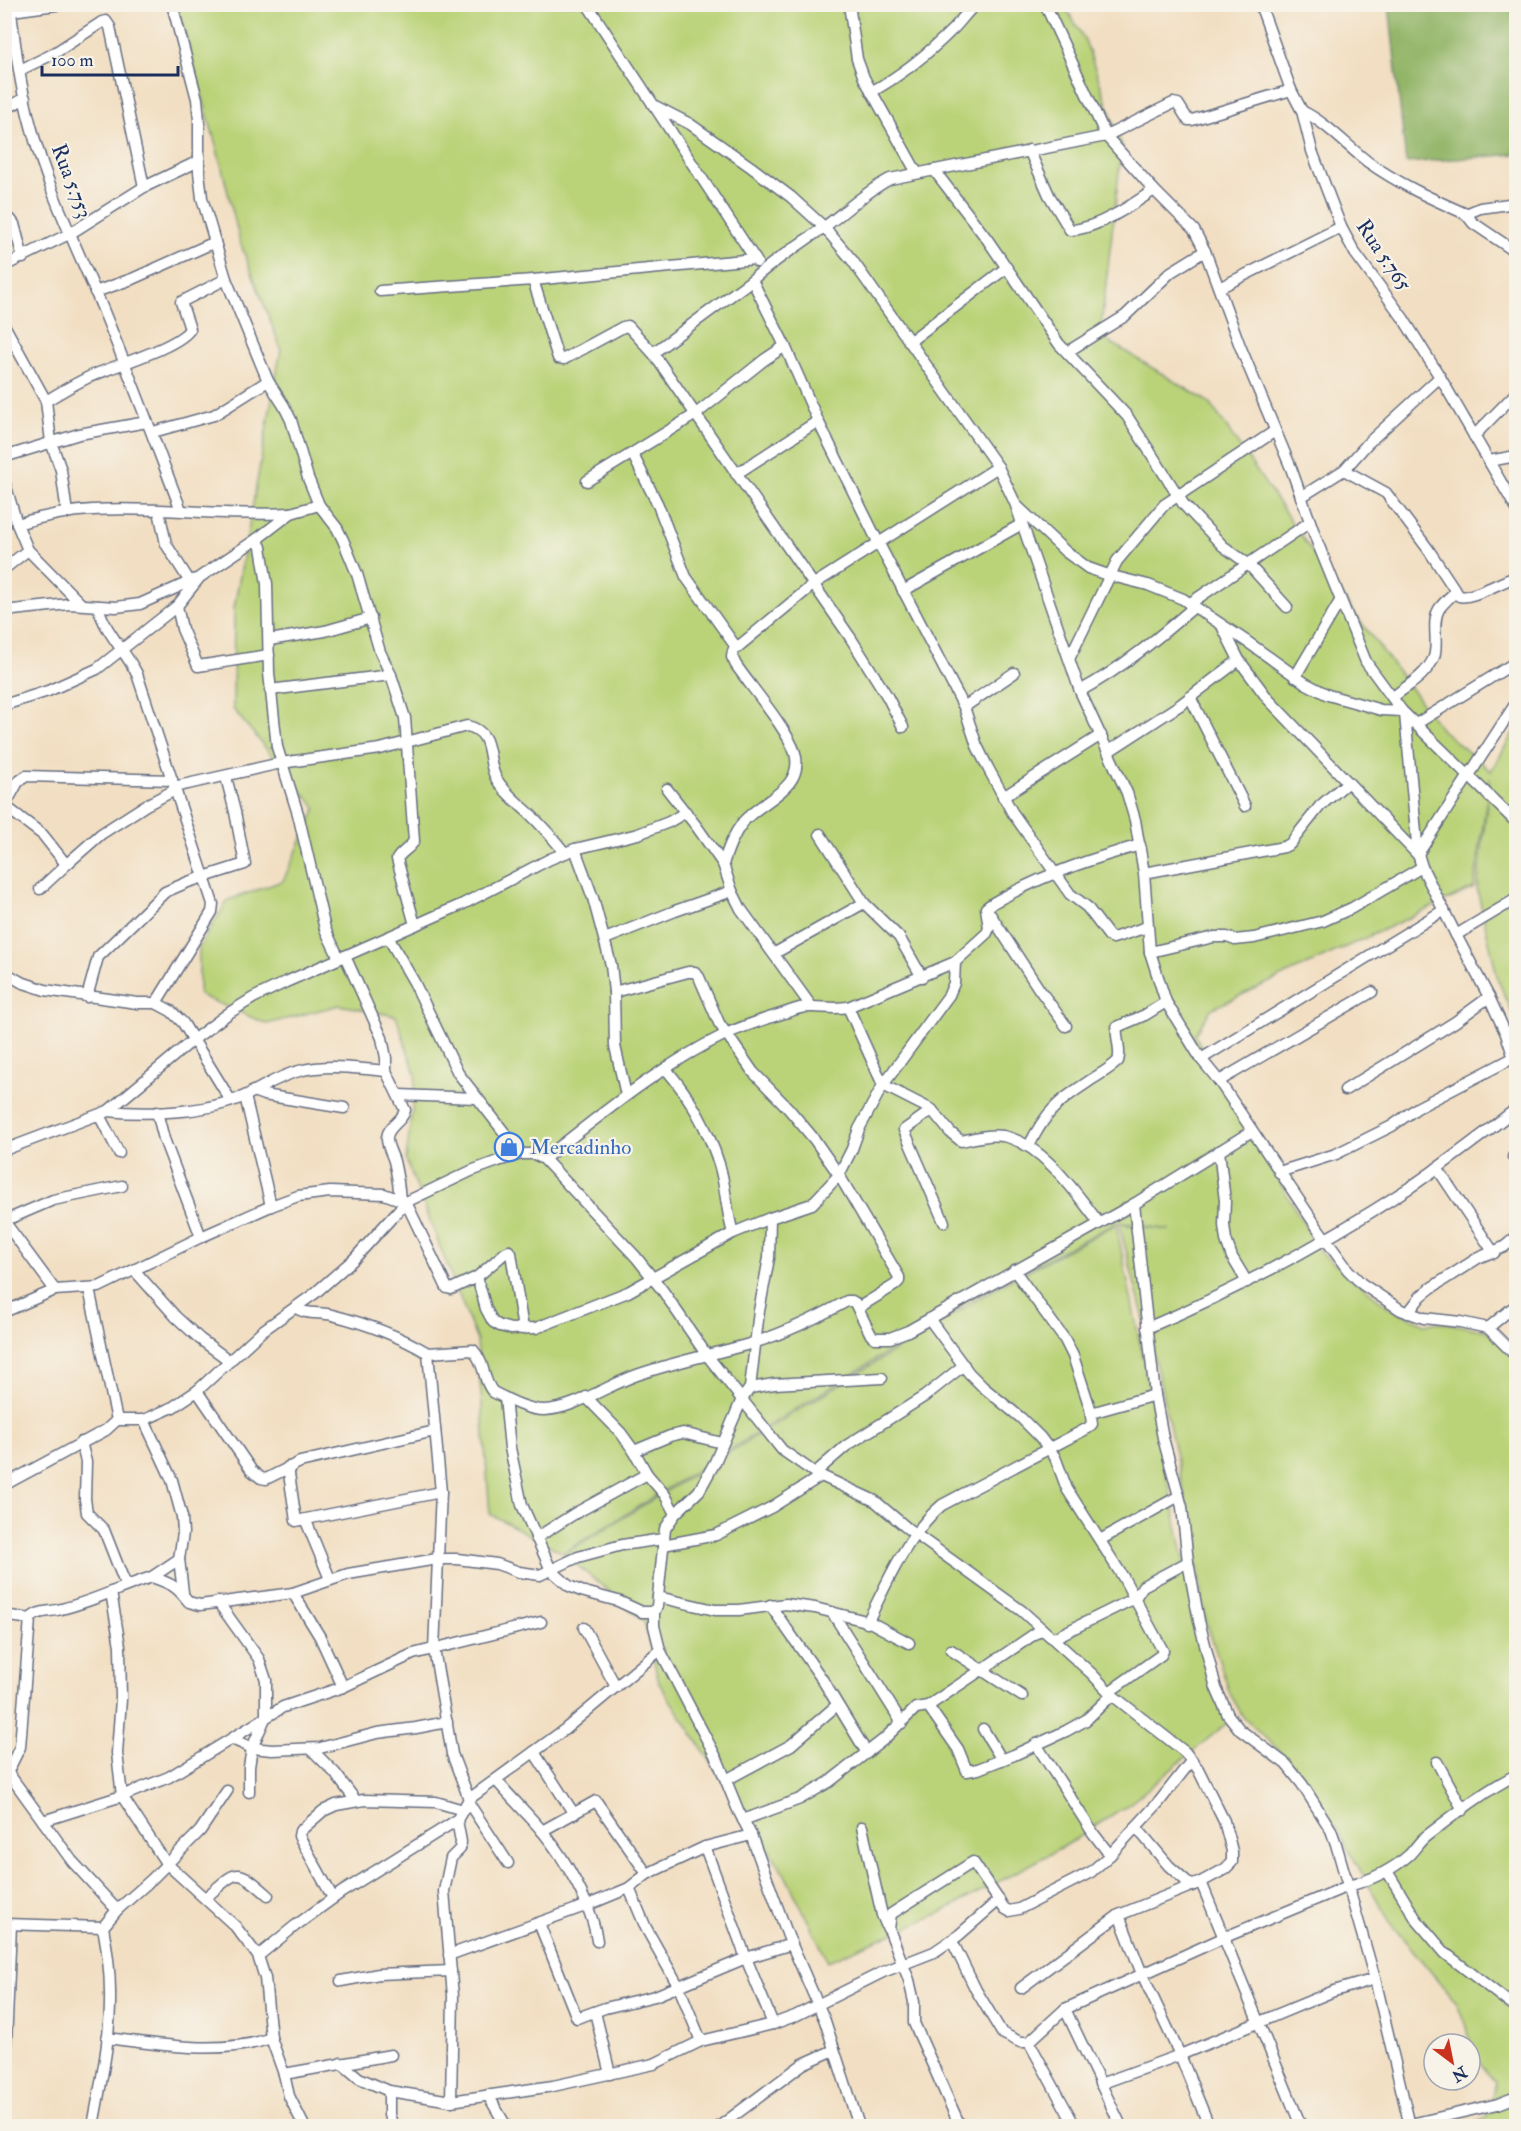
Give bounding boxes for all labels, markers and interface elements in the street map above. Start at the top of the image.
scale bar [42,39,178,77]
text: 100 m [51,49,94,72]
street label: Rua 5.753 [45,140,98,222]
street label: Rua 5.765 [1350,214,1418,297]
shop icon: Mercadinho [493,1131,525,1163]
place label: Mercadinho [530,1134,631,1161]
north arrow [1422,2032,1482,2092]
text: N [1447,2061,1472,2087]

